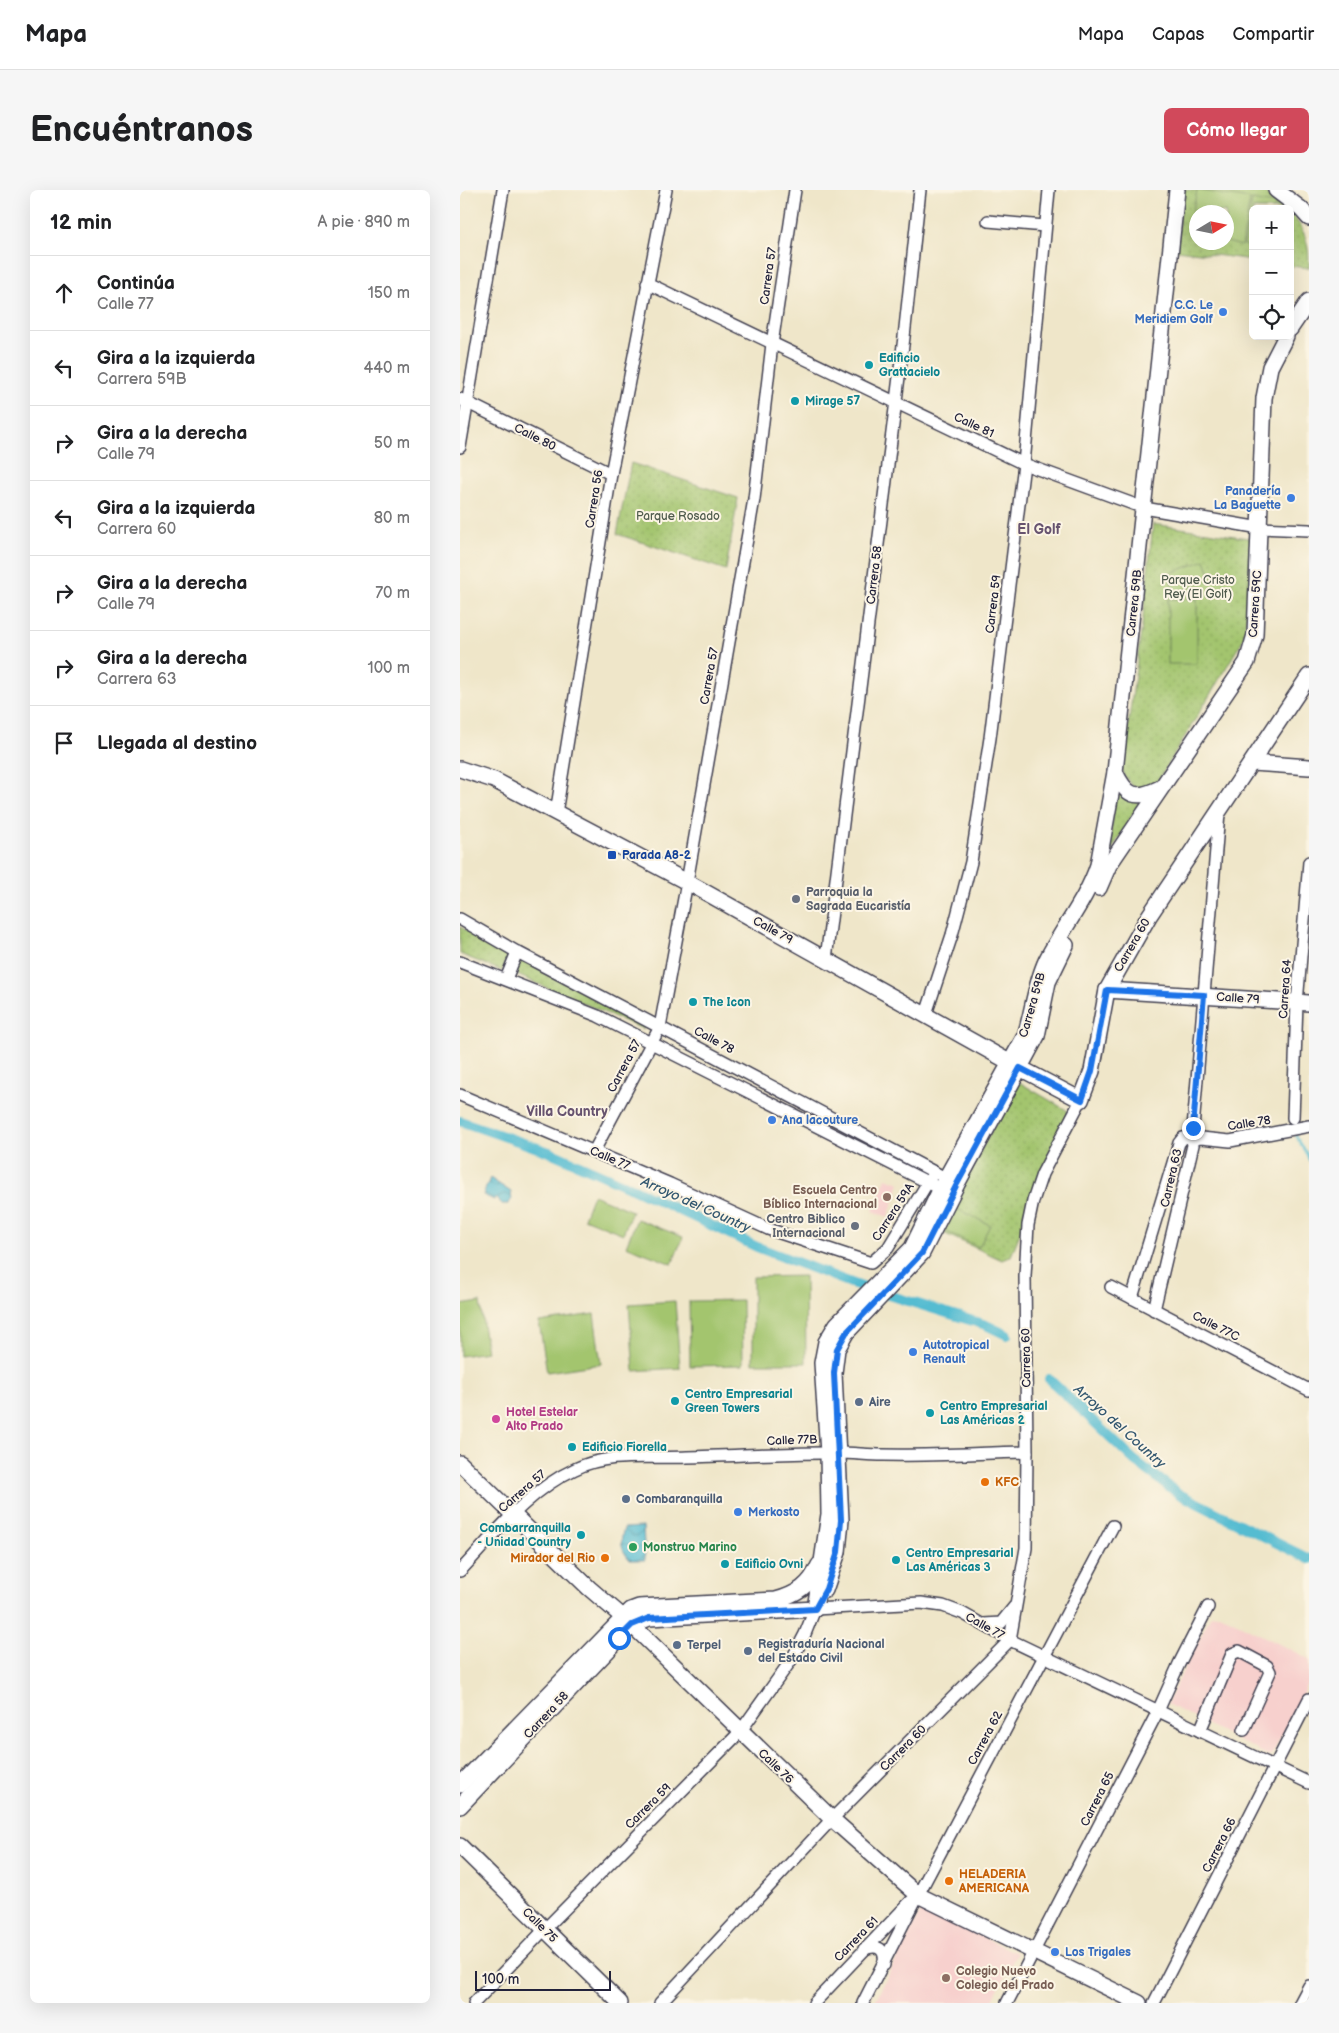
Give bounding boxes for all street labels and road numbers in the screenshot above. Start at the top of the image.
street label: Carrera 57 [757,246,780,306]
street label: Calle 81 [951,410,996,441]
street label: Calle 80 [511,421,558,454]
street label: Carrera 56 [582,469,607,529]
street label: Carrera 58 [863,545,886,605]
street label: Carrera 59B [1124,569,1145,637]
street label: Carrera 59C [1246,569,1265,638]
street label: Carrera 59 [982,574,1005,634]
street label: Carrera 57 [697,646,722,706]
street label: Calle 79 [750,913,795,948]
street label: Carrera 60 [1111,916,1154,975]
street label: Carrera 64 [1276,958,1295,1019]
street label: Carrera 59B [1016,971,1049,1039]
street label: Calle 79 [1216,990,1260,1008]
street label: Calle 78 [691,1024,737,1057]
street label: Carrera 57 [604,1037,645,1095]
street label: Calle 78 [1226,1113,1272,1134]
street label: Calle 77 [587,1143,632,1174]
street label: Carrera 63 [1157,1147,1186,1209]
street label: Carrera 59A [869,1180,918,1244]
street label: Calle 77C [1190,1308,1242,1345]
street label: Carrera 60 [1018,1328,1035,1388]
street label: Calle 77B [766,1432,818,1449]
street label: Carrera 57 [496,1467,549,1516]
street label: Calle 77 [963,1610,1007,1643]
street label: Carrera 58 [521,1689,572,1742]
street label: Carrera 62 [965,1708,1006,1768]
street label: Carrera 60 [877,1722,930,1775]
street label: Calle 76 [755,1746,797,1787]
street label: Carrera 65 [1077,1769,1118,1829]
street label: Carrera 59 [622,1780,674,1832]
street label: Carrera 66 [1199,1815,1240,1875]
street label: Calle 75 [519,1905,560,1946]
street label: Carrera 61 [831,1914,882,1965]

